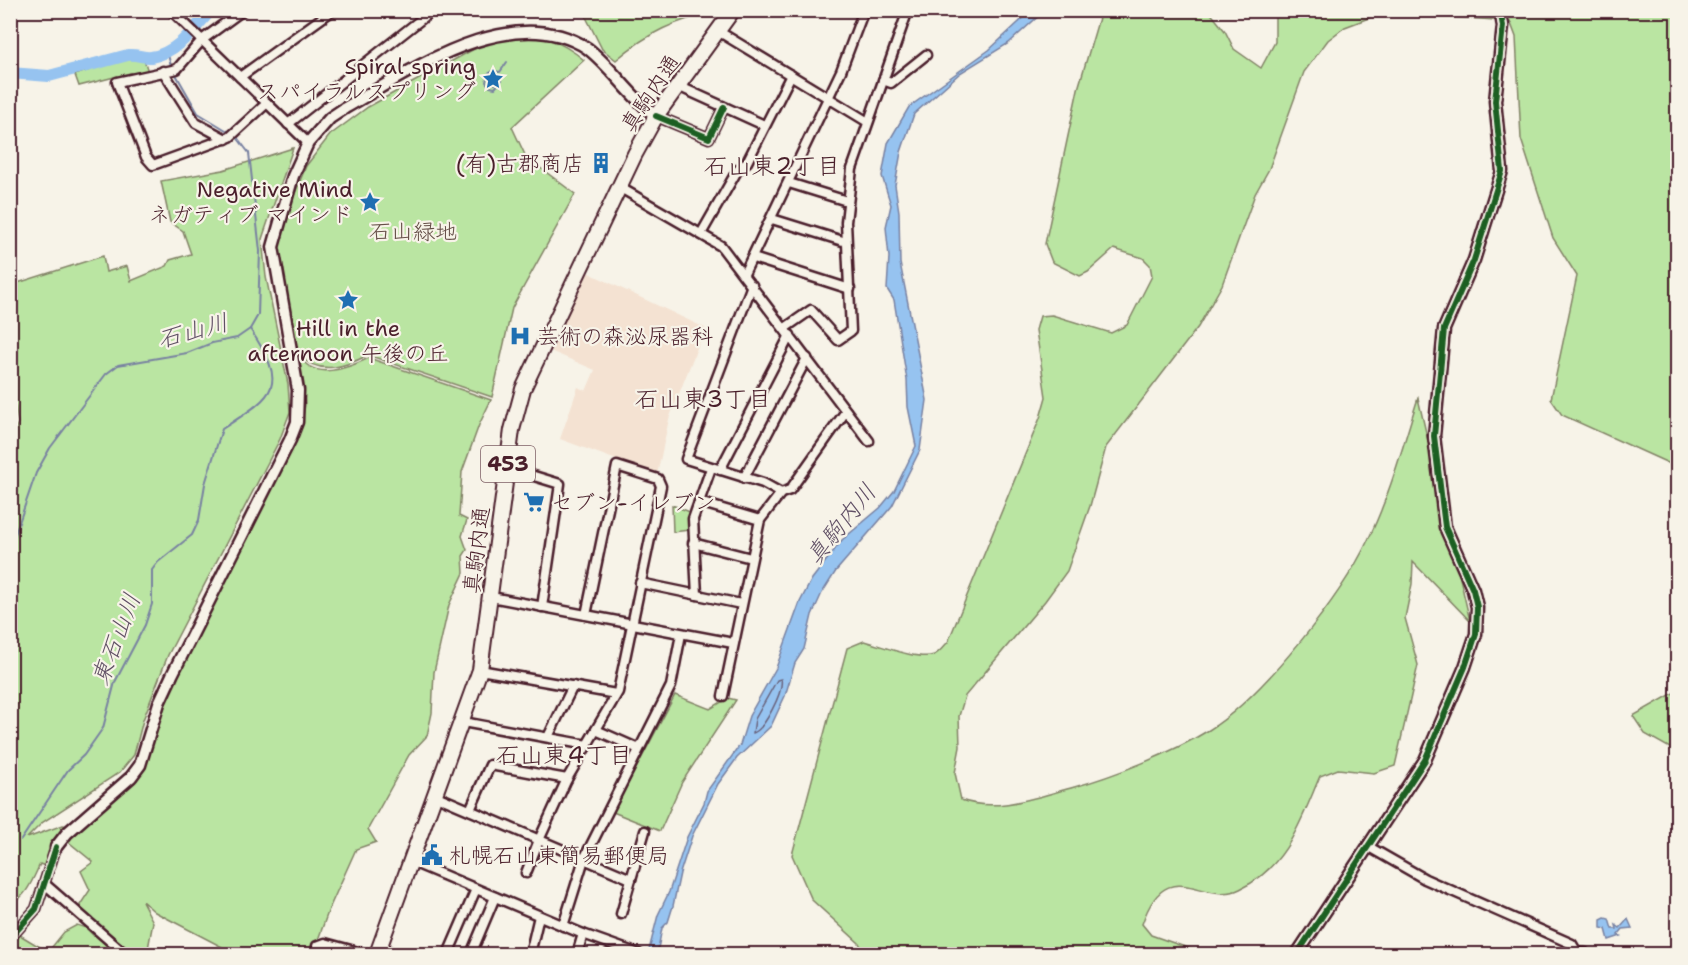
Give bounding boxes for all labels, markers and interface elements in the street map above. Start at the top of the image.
street label: 真駒内通 [614,49,687,138]
place label: Spiral spring スパイラルスプリング [257,52,476,106]
place icon: Spiral spring スパイラルスプリング [481,67,505,91]
place label: (有)古郡商店 [455,149,584,178]
district label: 石山東2丁目 [704,150,840,182]
building icon: (有)古郡商店 [589,151,613,175]
place label: Negative Mind ネガティブ マインド [148,175,353,229]
place icon: Negative Mind ネガティブ マインド [358,190,382,214]
park label: 石山緑地 [369,217,457,246]
place icon: Hill in the afternoon 午後の丘 [336,288,360,312]
water label: 石山川 [154,306,232,356]
place label: Hill in the afternoon 午後の丘 [248,314,448,368]
place label: 芸術の森泌尿器科 [537,322,713,351]
hospital icon: 芸術の森泌尿器科 [508,324,532,348]
district label: 石山東3丁目 [635,383,771,415]
road number: 453 [481,446,535,482]
water label: 真駒内川 [798,477,884,571]
place label: セブン-イレブン [551,488,716,517]
supermarket icon: セブン-イレブン [522,490,546,514]
street label: 真駒内通 [457,505,496,596]
water label: 東石山川 [84,588,148,690]
district label: 石山東4丁目 [496,739,632,771]
place label: 札幌石山東簡易郵便局 [449,841,669,870]
public building icon: 札幌石山東簡易郵便局 [420,843,444,867]

